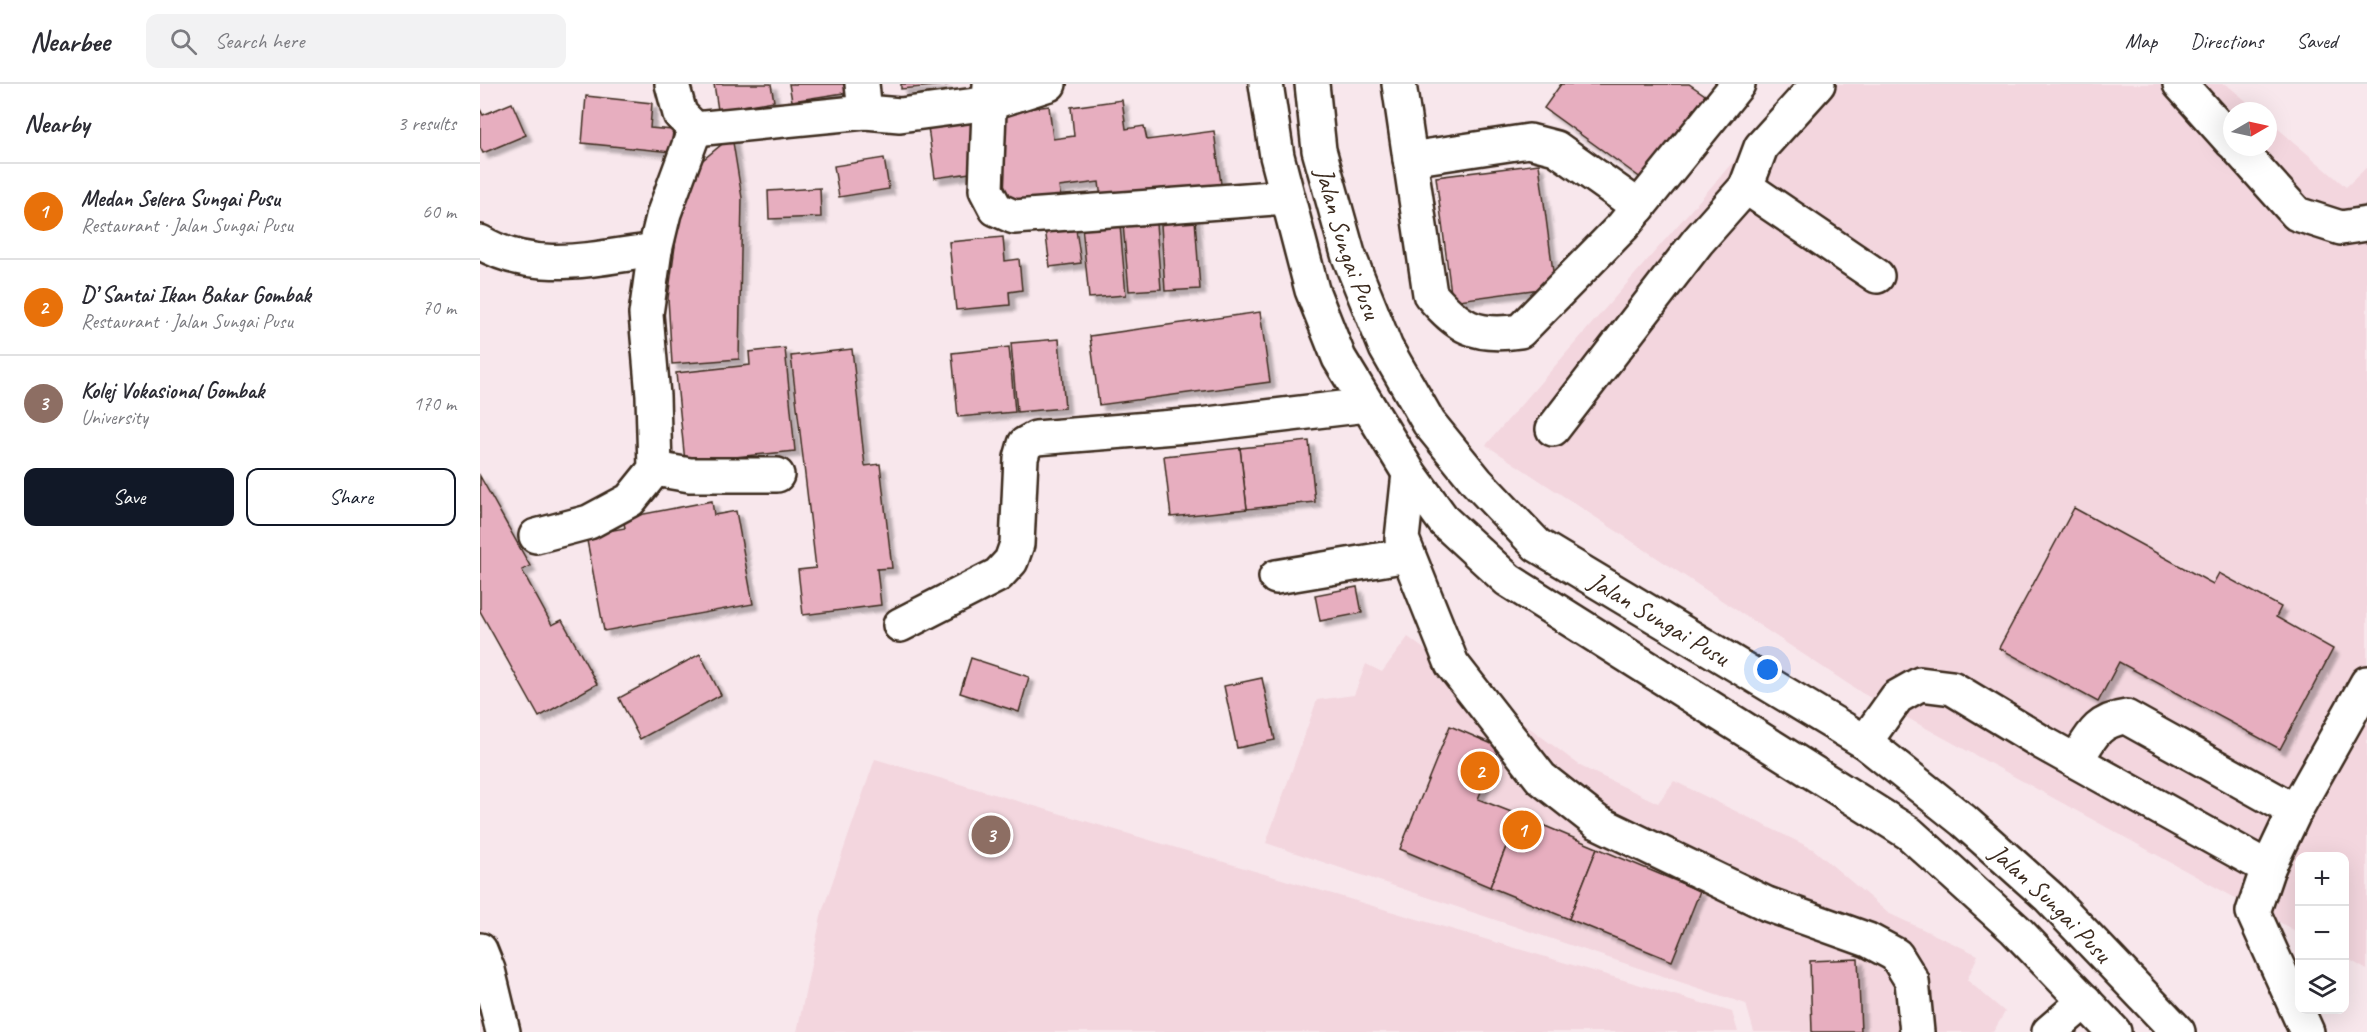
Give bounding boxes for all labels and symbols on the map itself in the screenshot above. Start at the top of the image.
north arrow [2223,102,2277,156]
street label: Jalan Sungai Pusu [1308,162,1389,325]
street label: Jalan Sungai Pusu [1582,563,1736,674]
your location [1753,655,1782,684]
pin: 2 [1460,748,1500,794]
pin: 1 [1502,808,1542,852]
pin: 3 [972,812,1010,858]
street label: Jalan Sungai Pusu [1982,835,2120,970]

